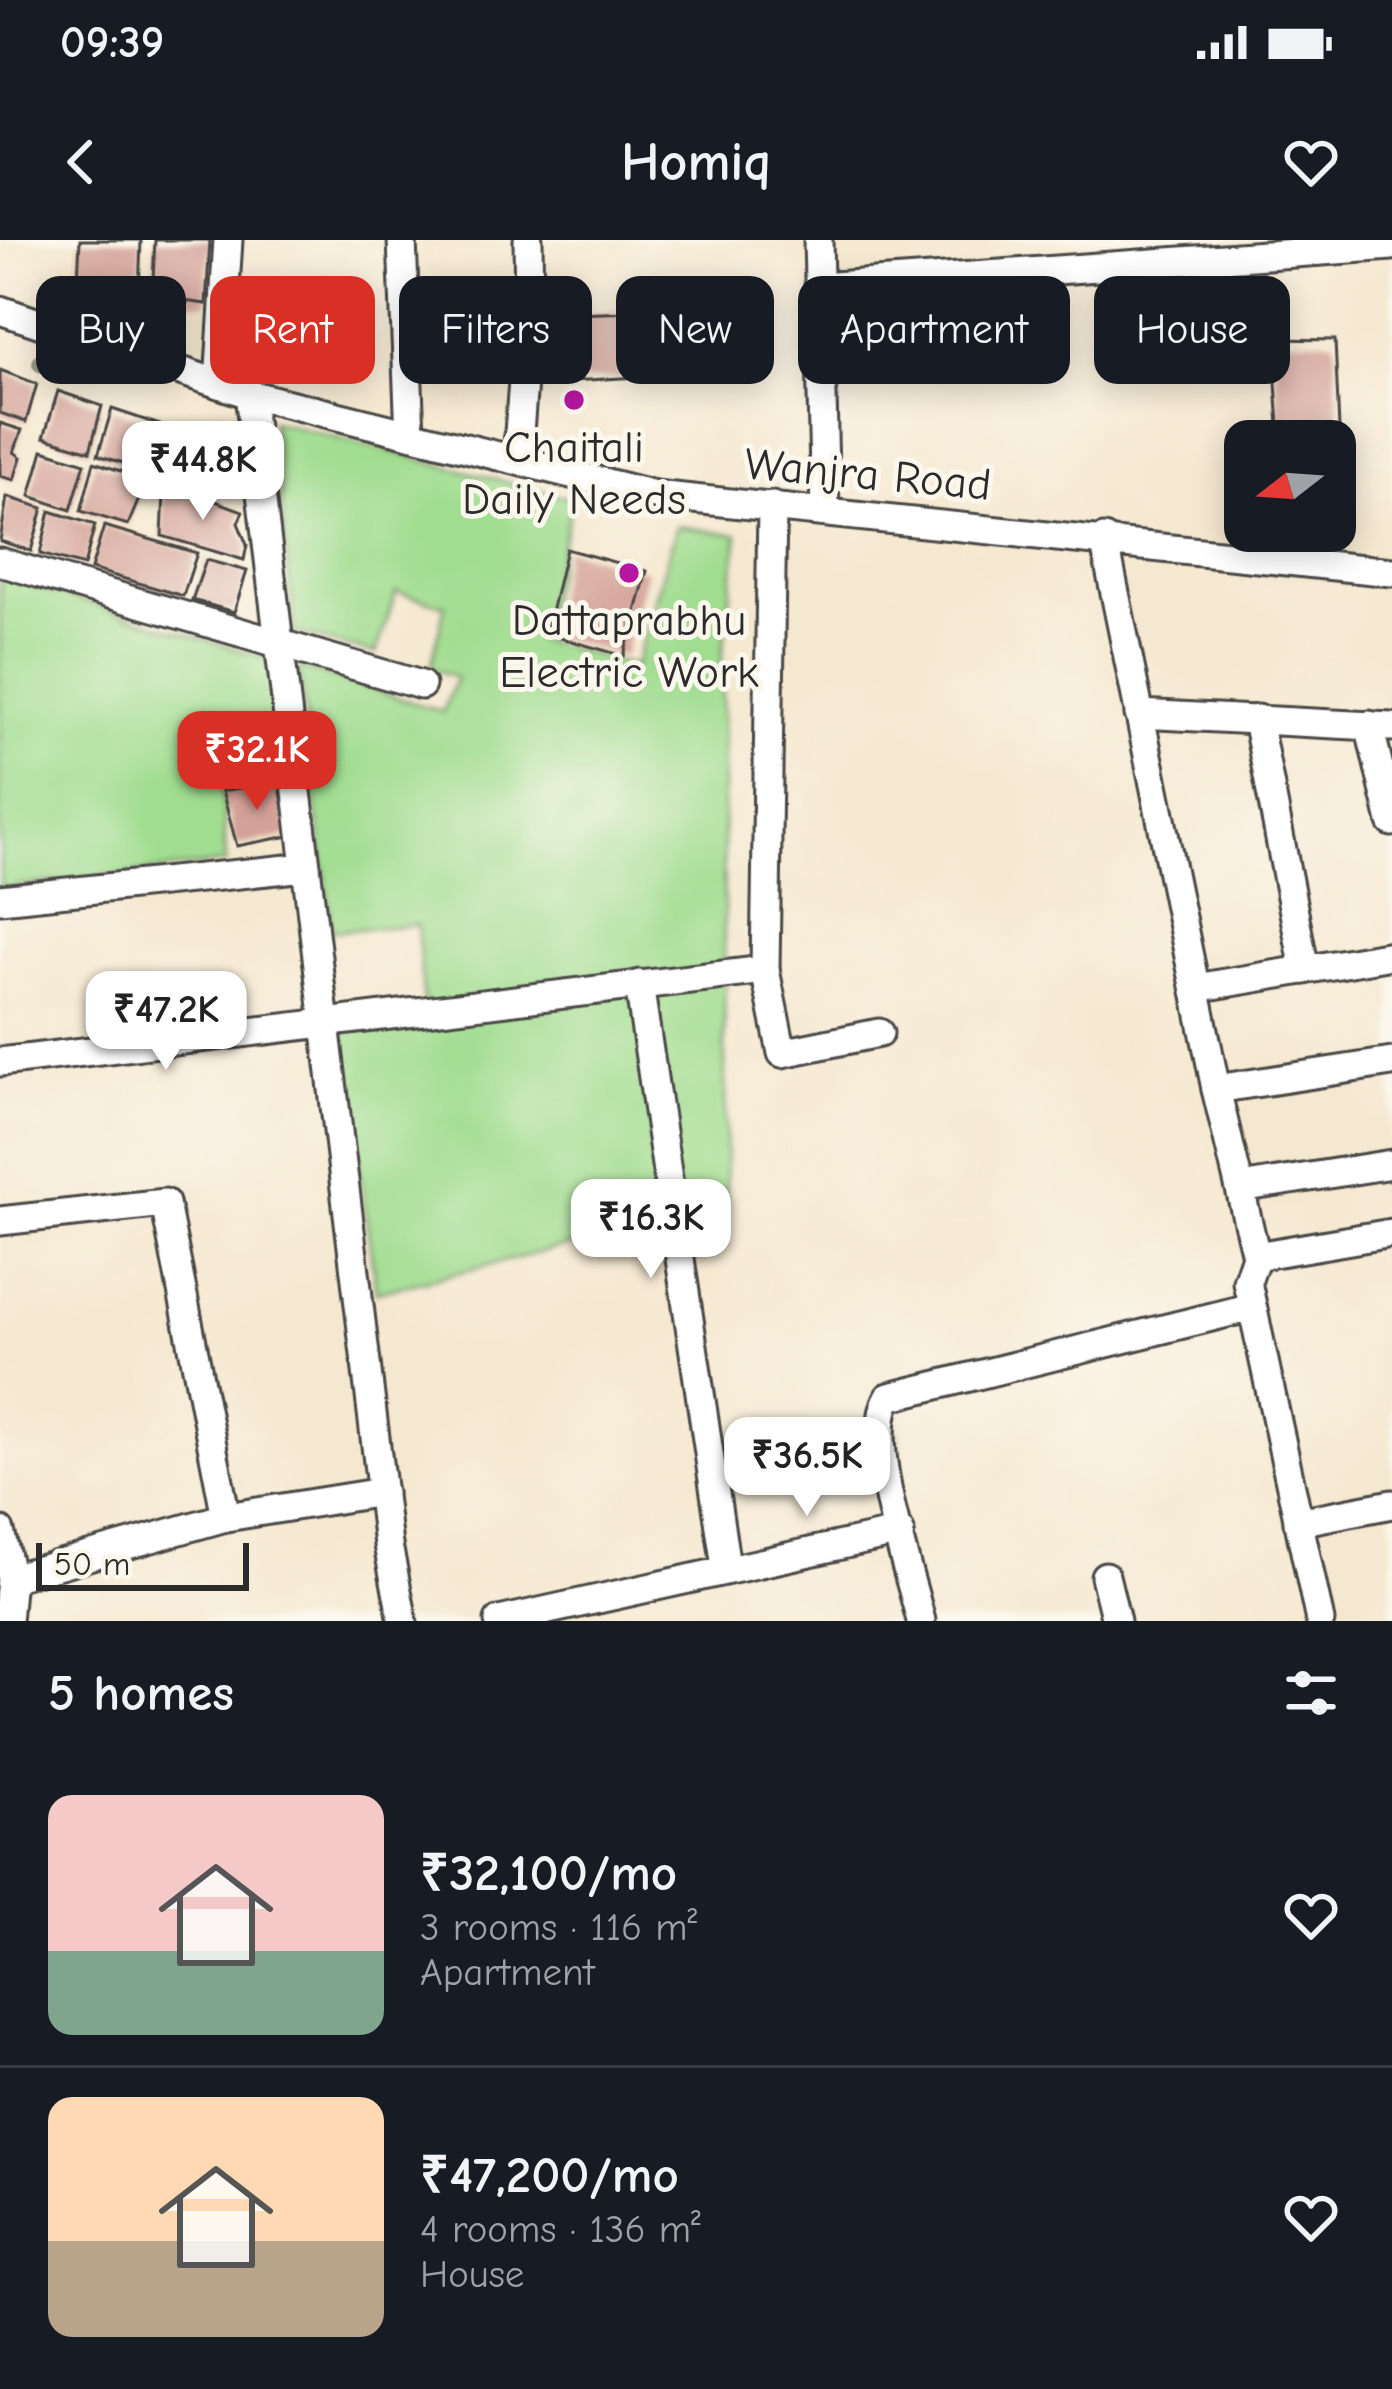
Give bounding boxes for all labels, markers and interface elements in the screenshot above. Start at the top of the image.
text: 09:39 [60,16,164,68]
icon: back [48,129,114,195]
icon: heart [1278,129,1344,195]
text: Homiq [621,131,771,194]
chip: Buy [36,276,186,384]
chip: Rent [210,276,375,384]
chip: Filters [399,276,592,384]
chip: New [616,276,774,384]
chip: Apartment [798,276,1070,384]
chip: House [1094,276,1290,384]
marker: Chaitali Daily Needs [561,387,587,413]
north arrow [1224,420,1356,552]
map controls [1224,420,1356,552]
pin: ₹44.8K [105,421,301,523]
place label: Chaitali Daily Needs [462,421,686,525]
text: ₹44.8K [149,437,257,482]
street label: Wanjra Road [743,437,993,511]
marker: Dattaprabhu Electric Work [616,560,642,586]
place label: Dattaprabhu Electric Work [499,594,759,698]
pin: ₹32.1K [159,711,355,813]
text: ₹32.1K [204,727,310,772]
pin: ₹47.2K [68,971,264,1073]
text: ₹47.2K [113,987,219,1032]
pin: ₹16.3K [553,1179,749,1281]
text: ₹16.3K [598,1195,704,1240]
pin: ₹36.5K [709,1417,905,1519]
text: ₹36.5K [751,1433,863,1478]
scale bar [36,1537,249,1590]
text: 50 m [54,1545,130,1583]
icon: filters [1278,1660,1344,1726]
text: 5 homes [48,1664,234,1723]
icon: home [144,1843,288,1987]
text: ₹32,100/mo [420,1844,677,1903]
icon: heart [1278,1882,1344,1948]
text: 3 rooms · 116 m² [420,1905,697,1950]
text: Apartment [420,1950,595,1995]
icon: home [144,2145,288,2289]
text: ₹47,200/mo [420,2146,679,2205]
icon: heart [1278,2184,1344,2250]
text: 4 rooms · 136 m² [420,2207,701,2252]
text: House [420,2252,524,2297]

